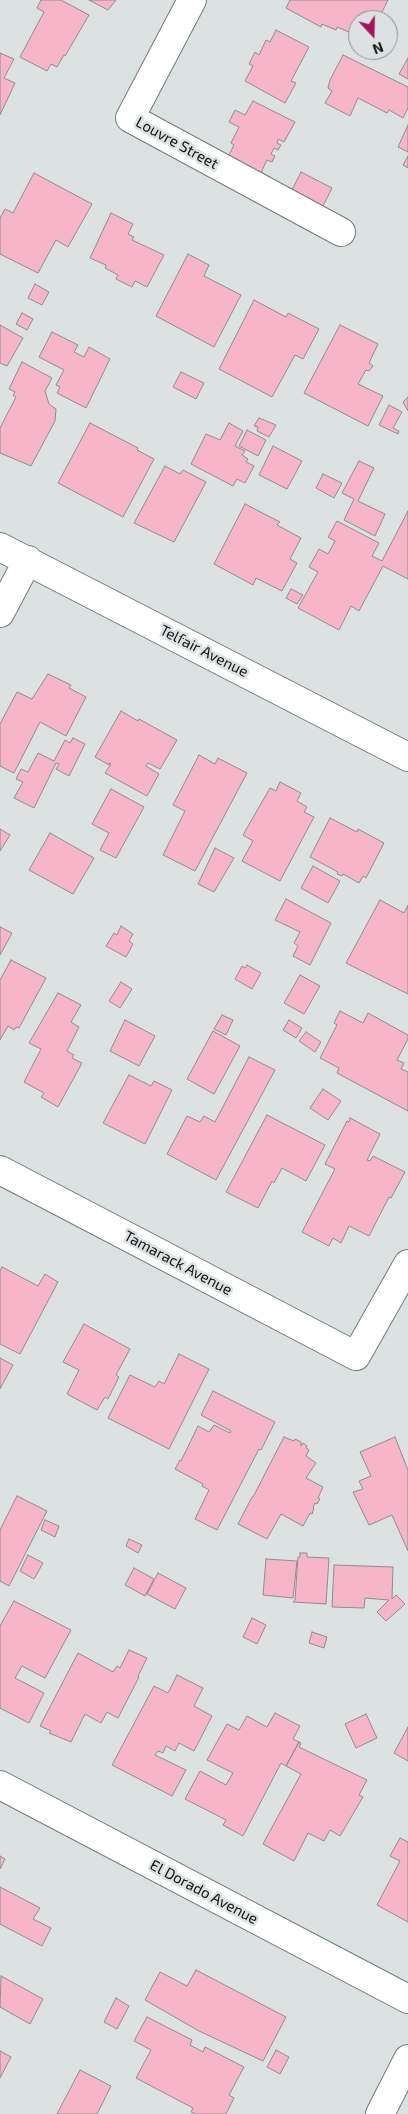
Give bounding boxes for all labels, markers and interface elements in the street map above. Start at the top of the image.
north arrow [348,10,398,60]
text: N [370,39,386,58]
street label: Louvre Street [133,113,221,173]
street label: Telfair Avenue [157,621,251,681]
street label: Tamarack Avenue [121,1227,235,1299]
street label: El Dorado Avenue [147,1856,261,1928]

